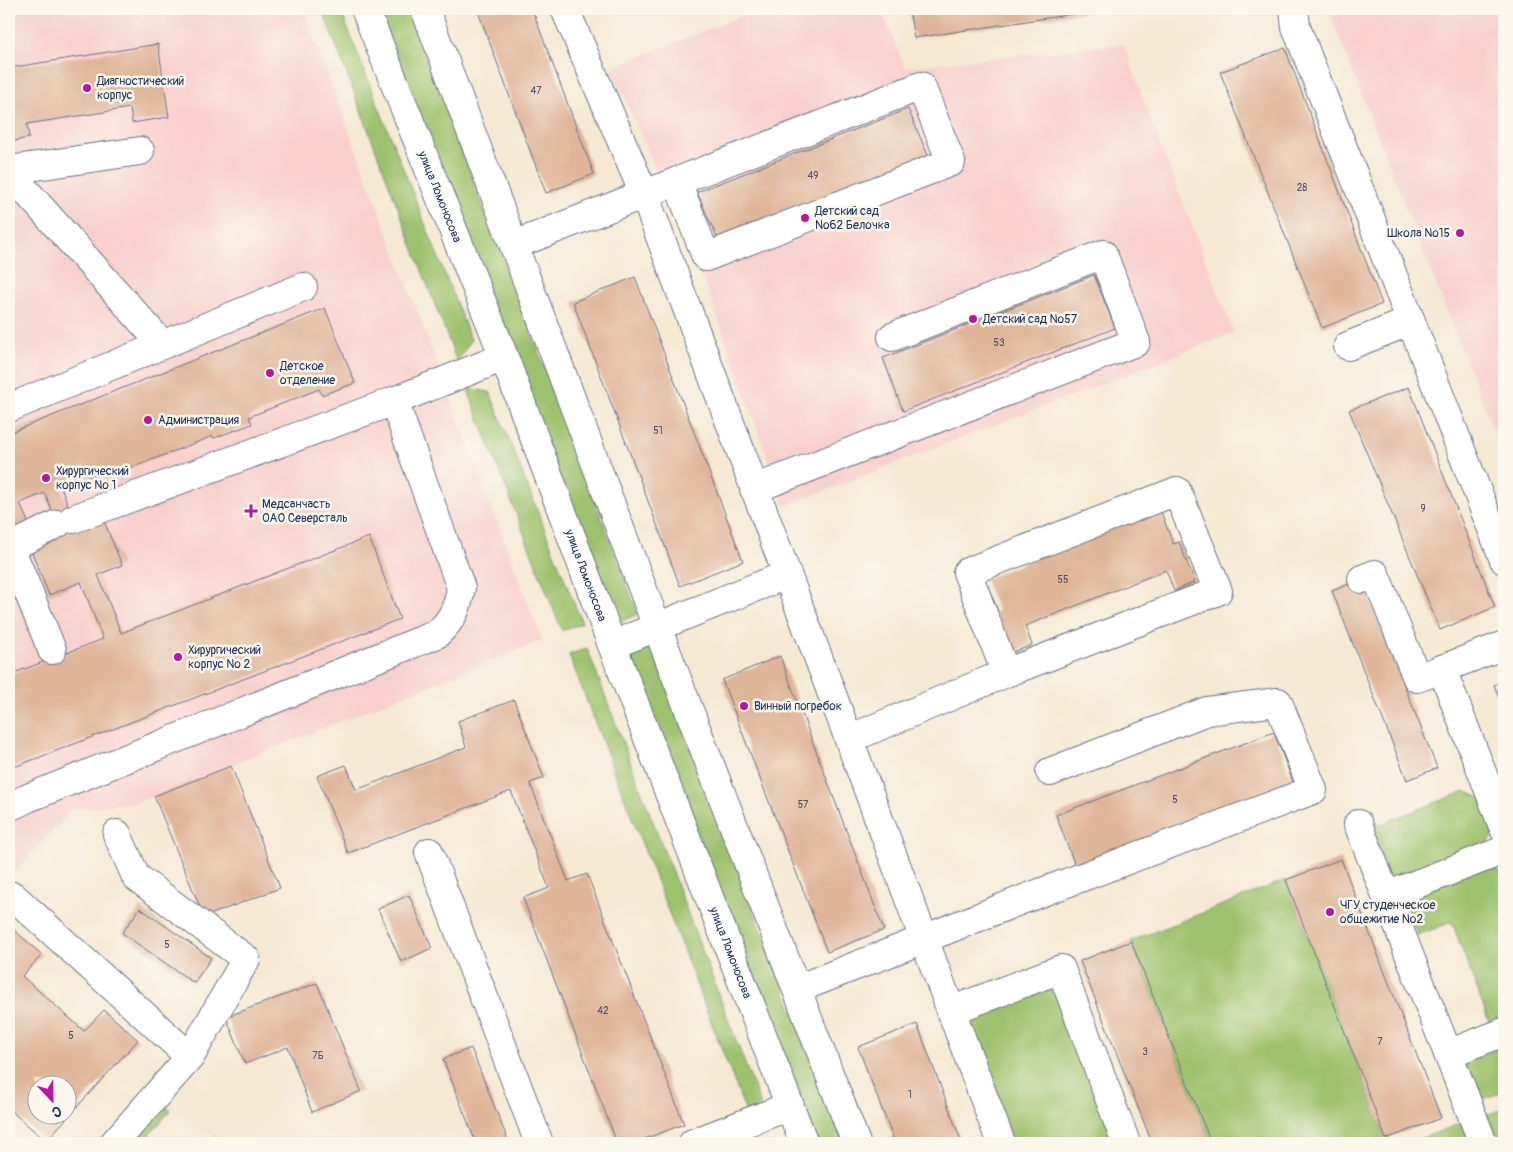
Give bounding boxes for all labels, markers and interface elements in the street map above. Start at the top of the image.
place label: Диагностический корпус [96,74,184,103]
marker: Диагностический корпус [81,82,93,94]
house number: 47 [530,85,542,97]
street label: улица Ломоносова [415,148,465,245]
house number: 49 [808,170,818,182]
house number: 28 [1297,182,1307,194]
place label: Детский сад №62 Белочка [814,204,890,233]
marker: Детский сад №62 Белочка [799,212,811,224]
place label: Школа №15 [1387,226,1450,241]
marker: Школа №15 [1454,227,1466,239]
place label: Детский сад №57 [982,312,1078,327]
marker: Детский сад №57 [967,313,979,325]
house number: 53 [994,337,1005,349]
place label: Детское отделение [279,359,335,388]
marker: Детское отделение [264,367,276,379]
place label: Администрация [158,413,240,428]
marker: Администрация [142,414,154,426]
house number: 51 [653,425,663,437]
place label: Хирургический корпус № 1 [56,464,129,493]
marker: Хирургический корпус № 1 [40,472,52,484]
place label: Медсанчасть ОАО Северсталь [262,497,348,526]
house number: 9 [1420,503,1426,515]
marker: Медсанчасть ОАО Северсталь [244,504,258,518]
street label: улица Ломоносова [561,526,610,624]
house number: 55 [1058,574,1068,586]
place label: Хирургический корпус № 2 [188,643,261,672]
marker: Хирургический корпус № 2 [172,651,184,663]
place label: Винный погребок [754,699,842,714]
marker: Винный погребок [738,700,750,712]
house number: 5 [1172,794,1178,806]
house number: 57 [798,799,809,811]
place label: ЧГУ студенческое общежитие №2 [1340,898,1436,927]
street label: улица Ломоносова [706,904,755,1001]
marker: ЧГУ студенческое общежитие №2 [1324,906,1336,918]
house number: 5 [164,939,170,951]
house number: 42 [597,1005,609,1017]
house number: 5 [68,1030,74,1042]
house number: 7 [1377,1036,1383,1048]
house number: 3 [1142,1046,1148,1058]
house number: 7Б [312,1050,324,1062]
north arrow [28,1074,78,1124]
house number: 1 [908,1089,912,1101]
text: С [49,1102,64,1121]

